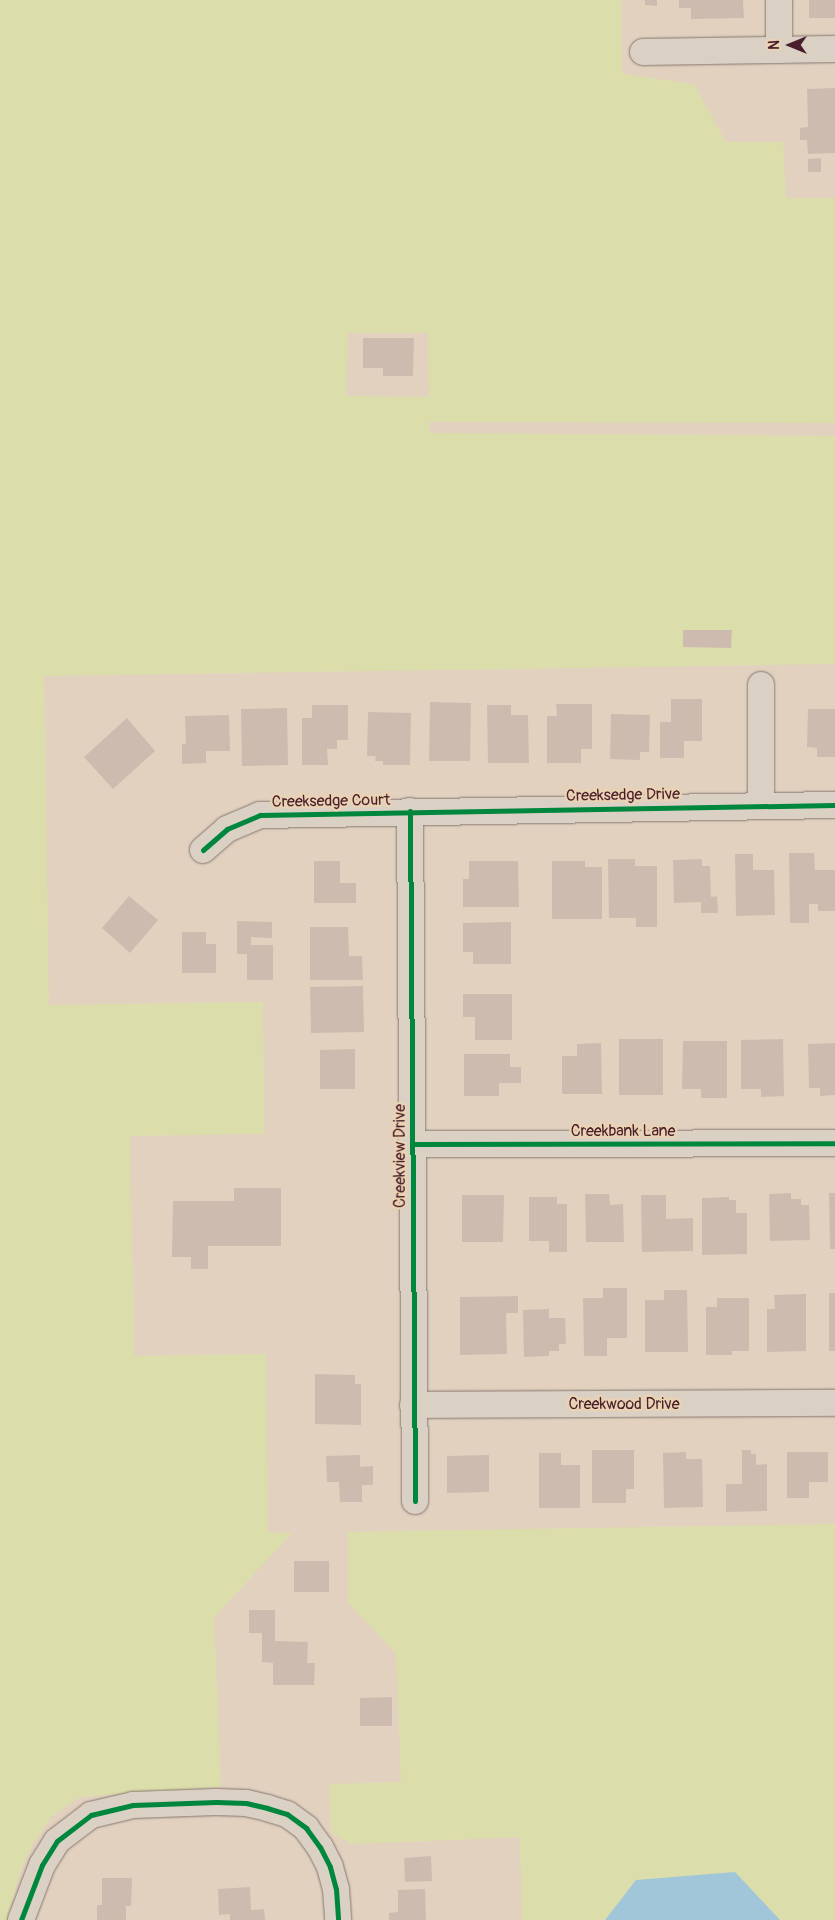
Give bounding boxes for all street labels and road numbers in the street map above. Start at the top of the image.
street label: Creeksedge Drive [566,784,680,806]
street label: Creeksedge Court [272,790,390,812]
street label: Creekview Drive [390,1104,410,1208]
street label: Creekbank Lane [571,1121,675,1141]
street label: Creekwood Drive [568,1394,680,1414]

